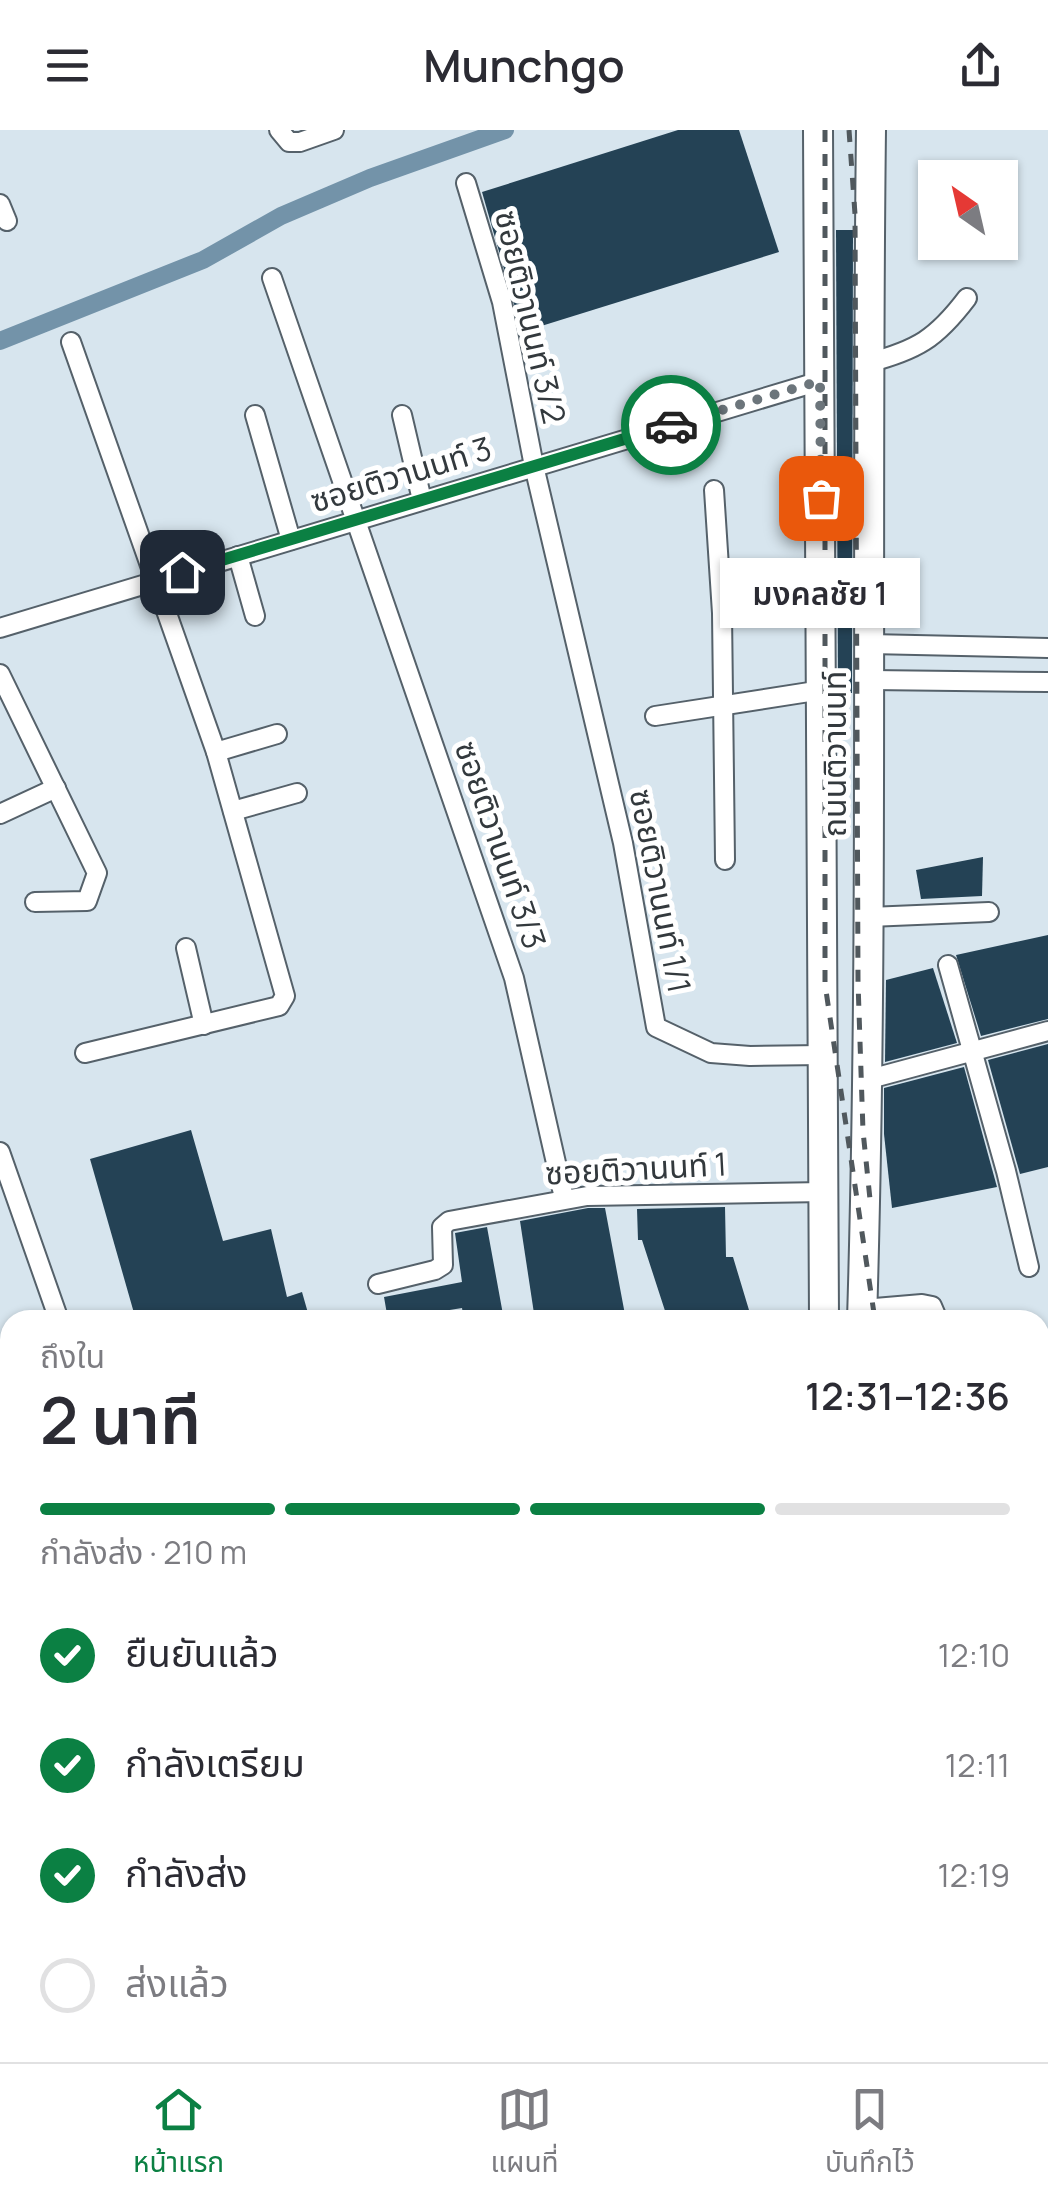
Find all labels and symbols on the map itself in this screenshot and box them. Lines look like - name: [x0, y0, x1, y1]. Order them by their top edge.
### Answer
- north arrow: [918, 160, 1018, 260]
- street label: ซอยติวานนท์ 3/2: [485, 206, 577, 428]
- courier: [621, 375, 721, 475]
- street label: ซอยติวานนท์ 3: [305, 426, 497, 522]
- pin: [779, 456, 864, 541]
- pin: [140, 530, 225, 615]
- callout: มงคลชัย 1: [721, 558, 921, 628]
- street label: ถนนติวานนท์: [812, 671, 856, 837]
- street label: ซอยติวานนท์ 3/3: [445, 735, 557, 955]
- street label: ซอยติวานนท์ 1/1: [620, 785, 702, 996]
- street label: ซอยติวานนท์ 1: [544, 1141, 728, 1195]

